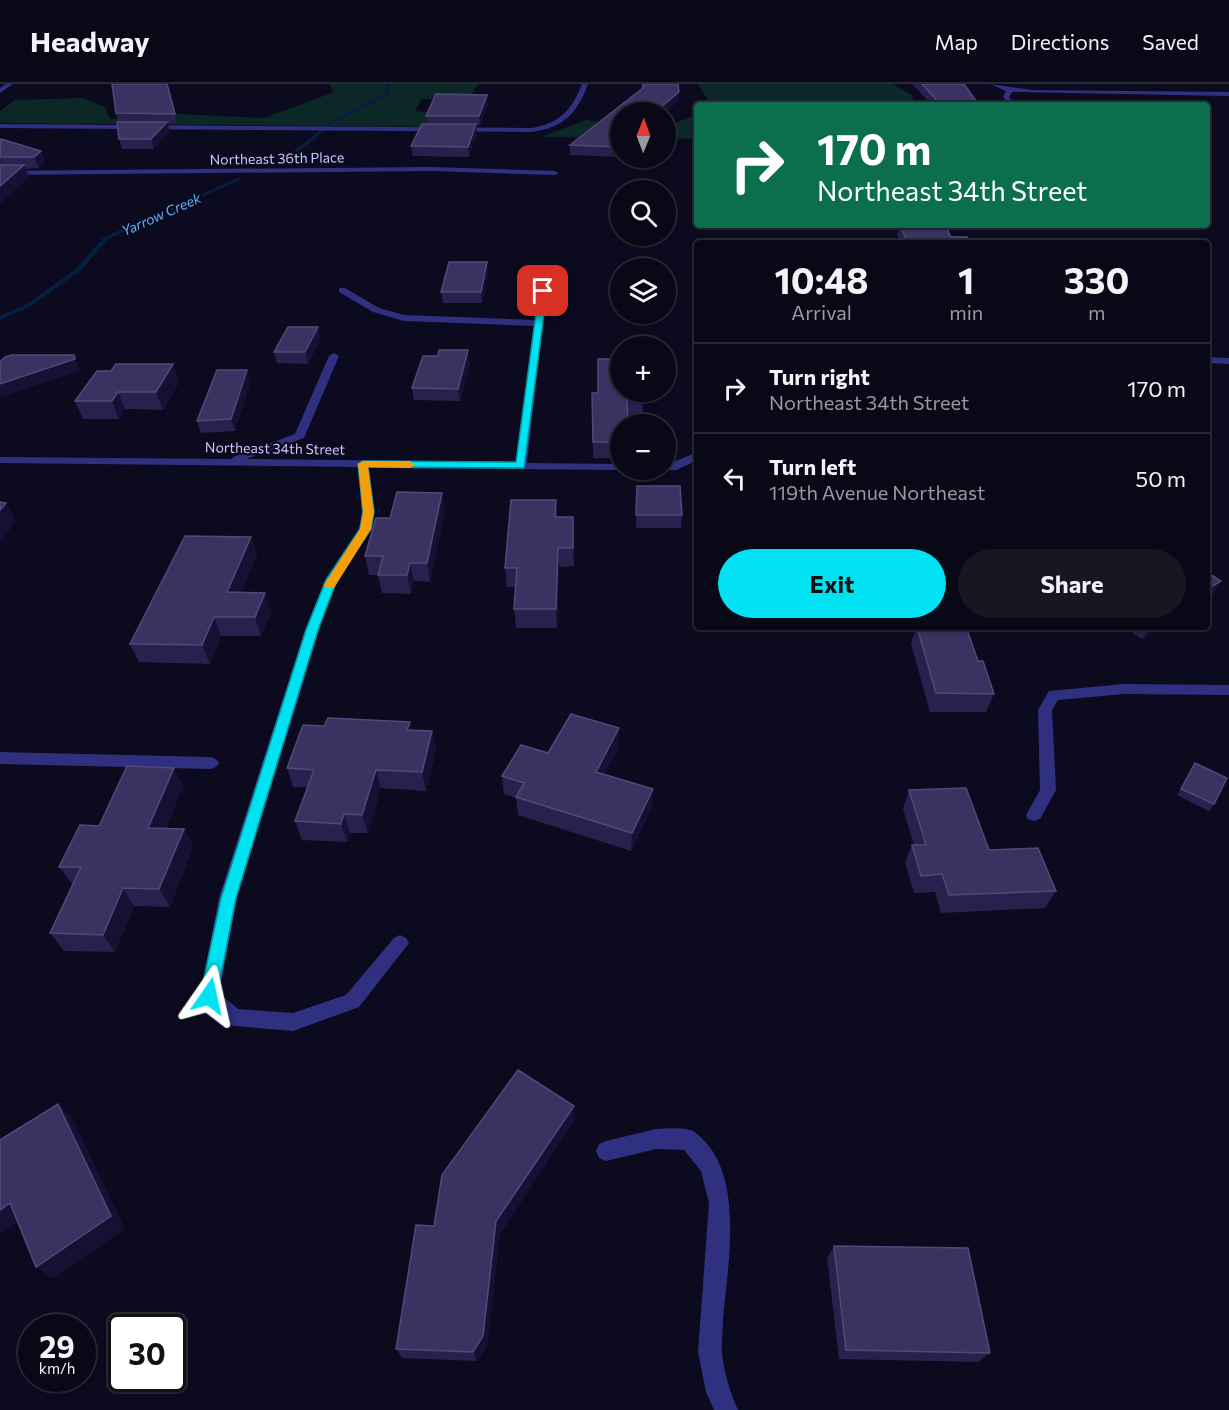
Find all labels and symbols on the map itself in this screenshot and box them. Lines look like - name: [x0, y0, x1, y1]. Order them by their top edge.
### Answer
- north arrow: [610, 102, 676, 168]
- street label: Northeast 36th Place: [210, 148, 344, 168]
- water label: Yarrow Creek: [119, 189, 204, 239]
- pin: [517, 265, 568, 316]
- street label: Northeast 34th Street: [205, 438, 345, 458]
- position arrow: [177, 964, 241, 1028]
- speed limit sign: 30: [108, 1314, 186, 1392]

